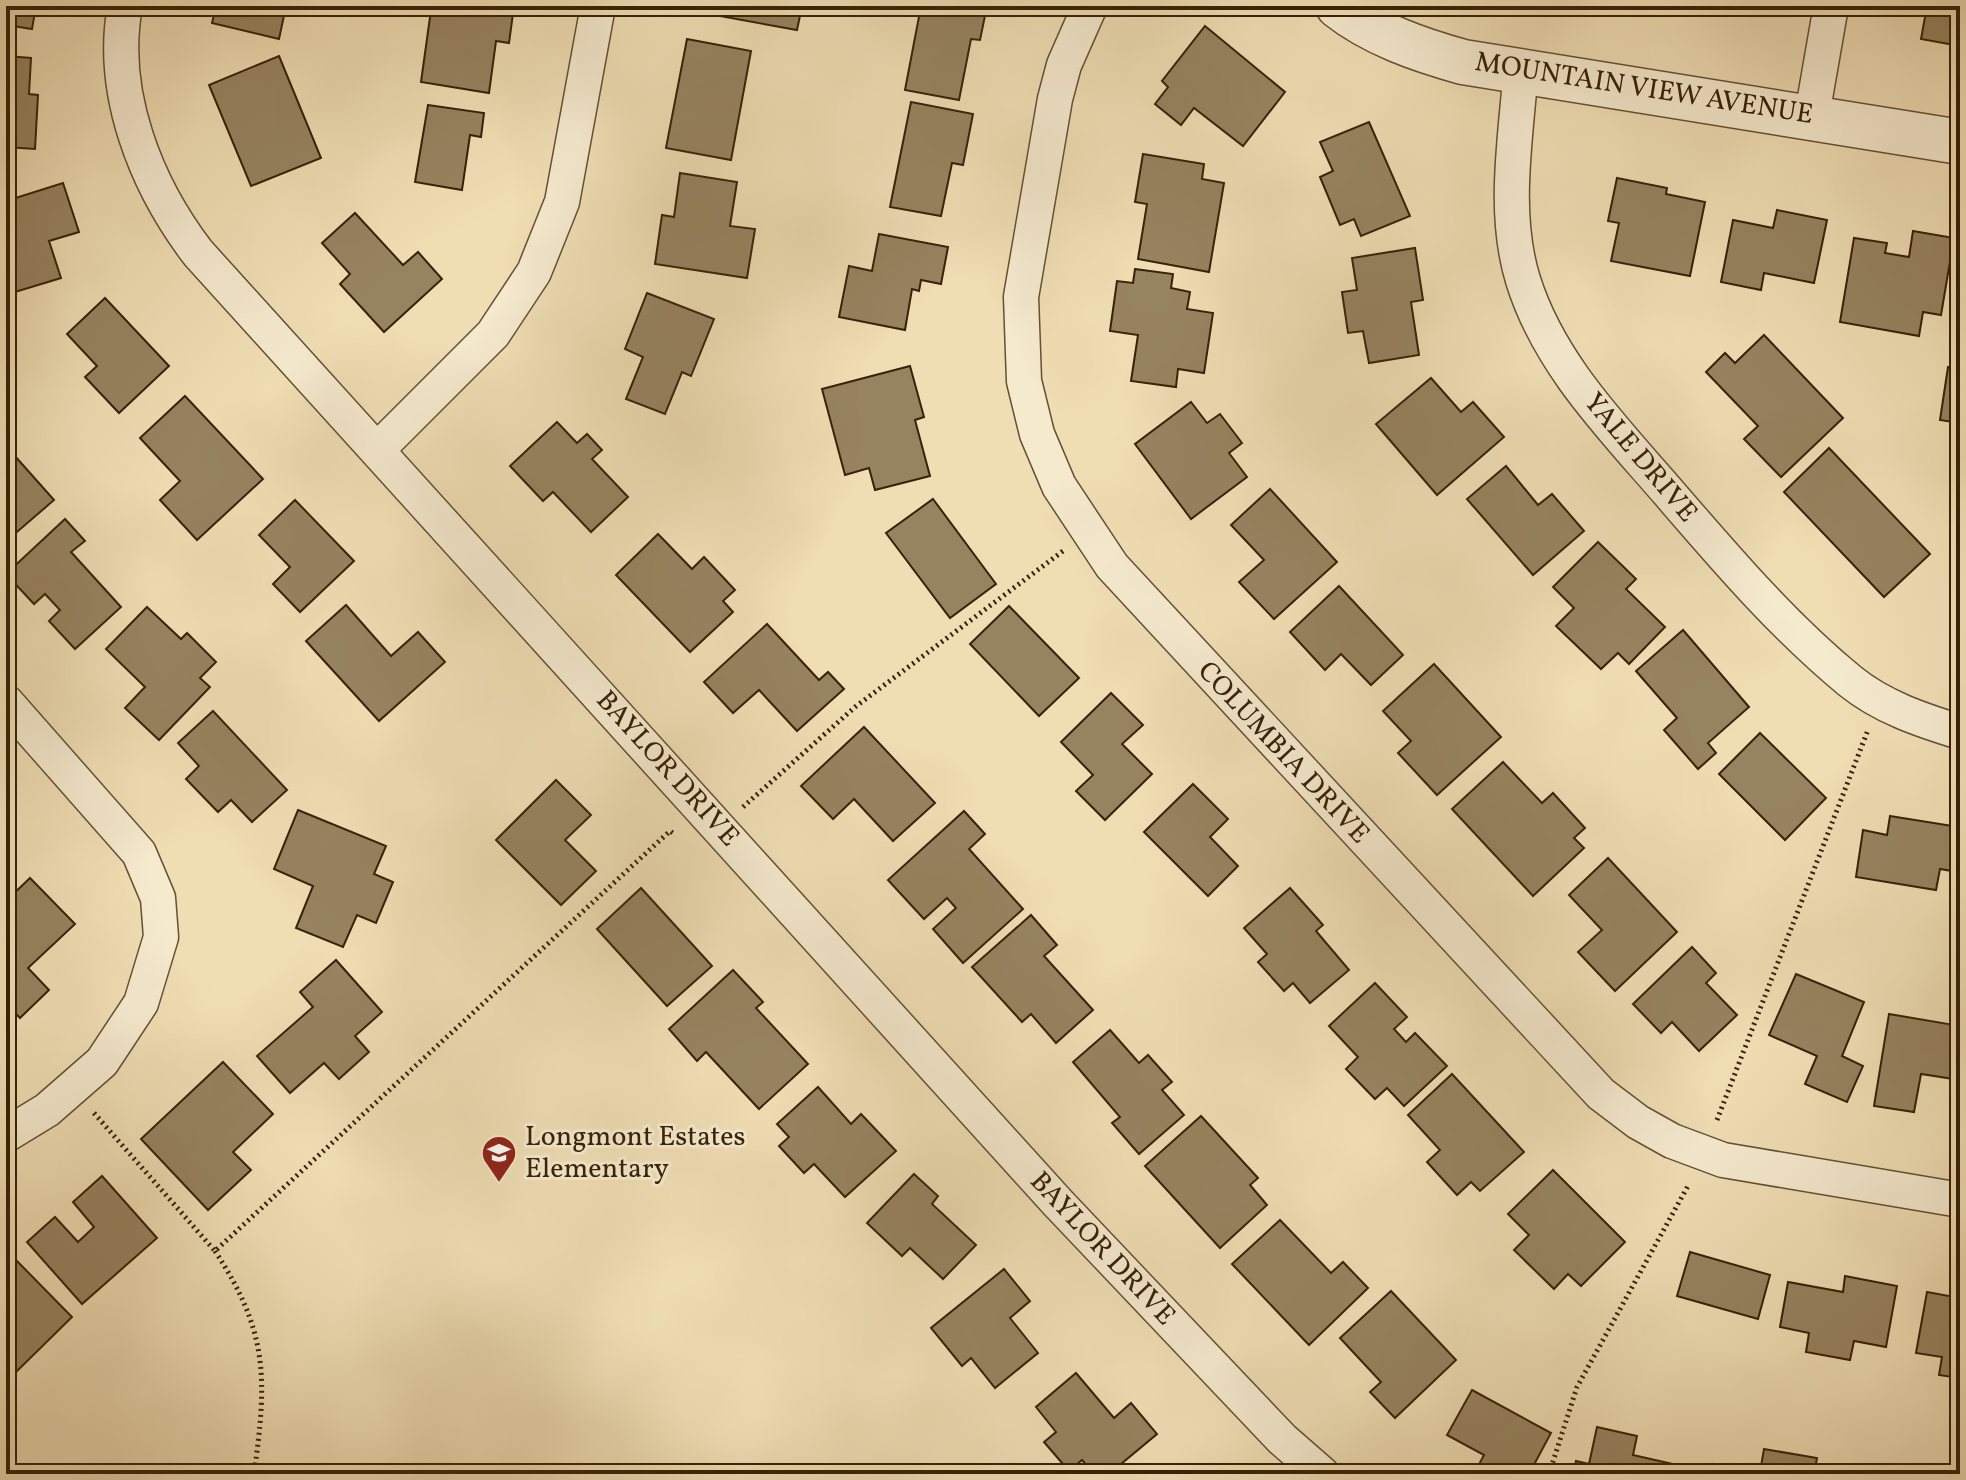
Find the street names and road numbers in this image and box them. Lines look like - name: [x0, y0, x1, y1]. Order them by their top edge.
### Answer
- street label: MOUNTAIN VIEW AVENUE: [1472, 43, 1816, 135]
- street label: YALE DRIVE: [1574, 385, 1706, 531]
- street label: COLUMBIA DRIVE: [1188, 653, 1378, 853]
- street label: BAYLOR DRIVE: [586, 682, 748, 856]
- street label: BAYLOR DRIVE: [1020, 1163, 1184, 1335]

